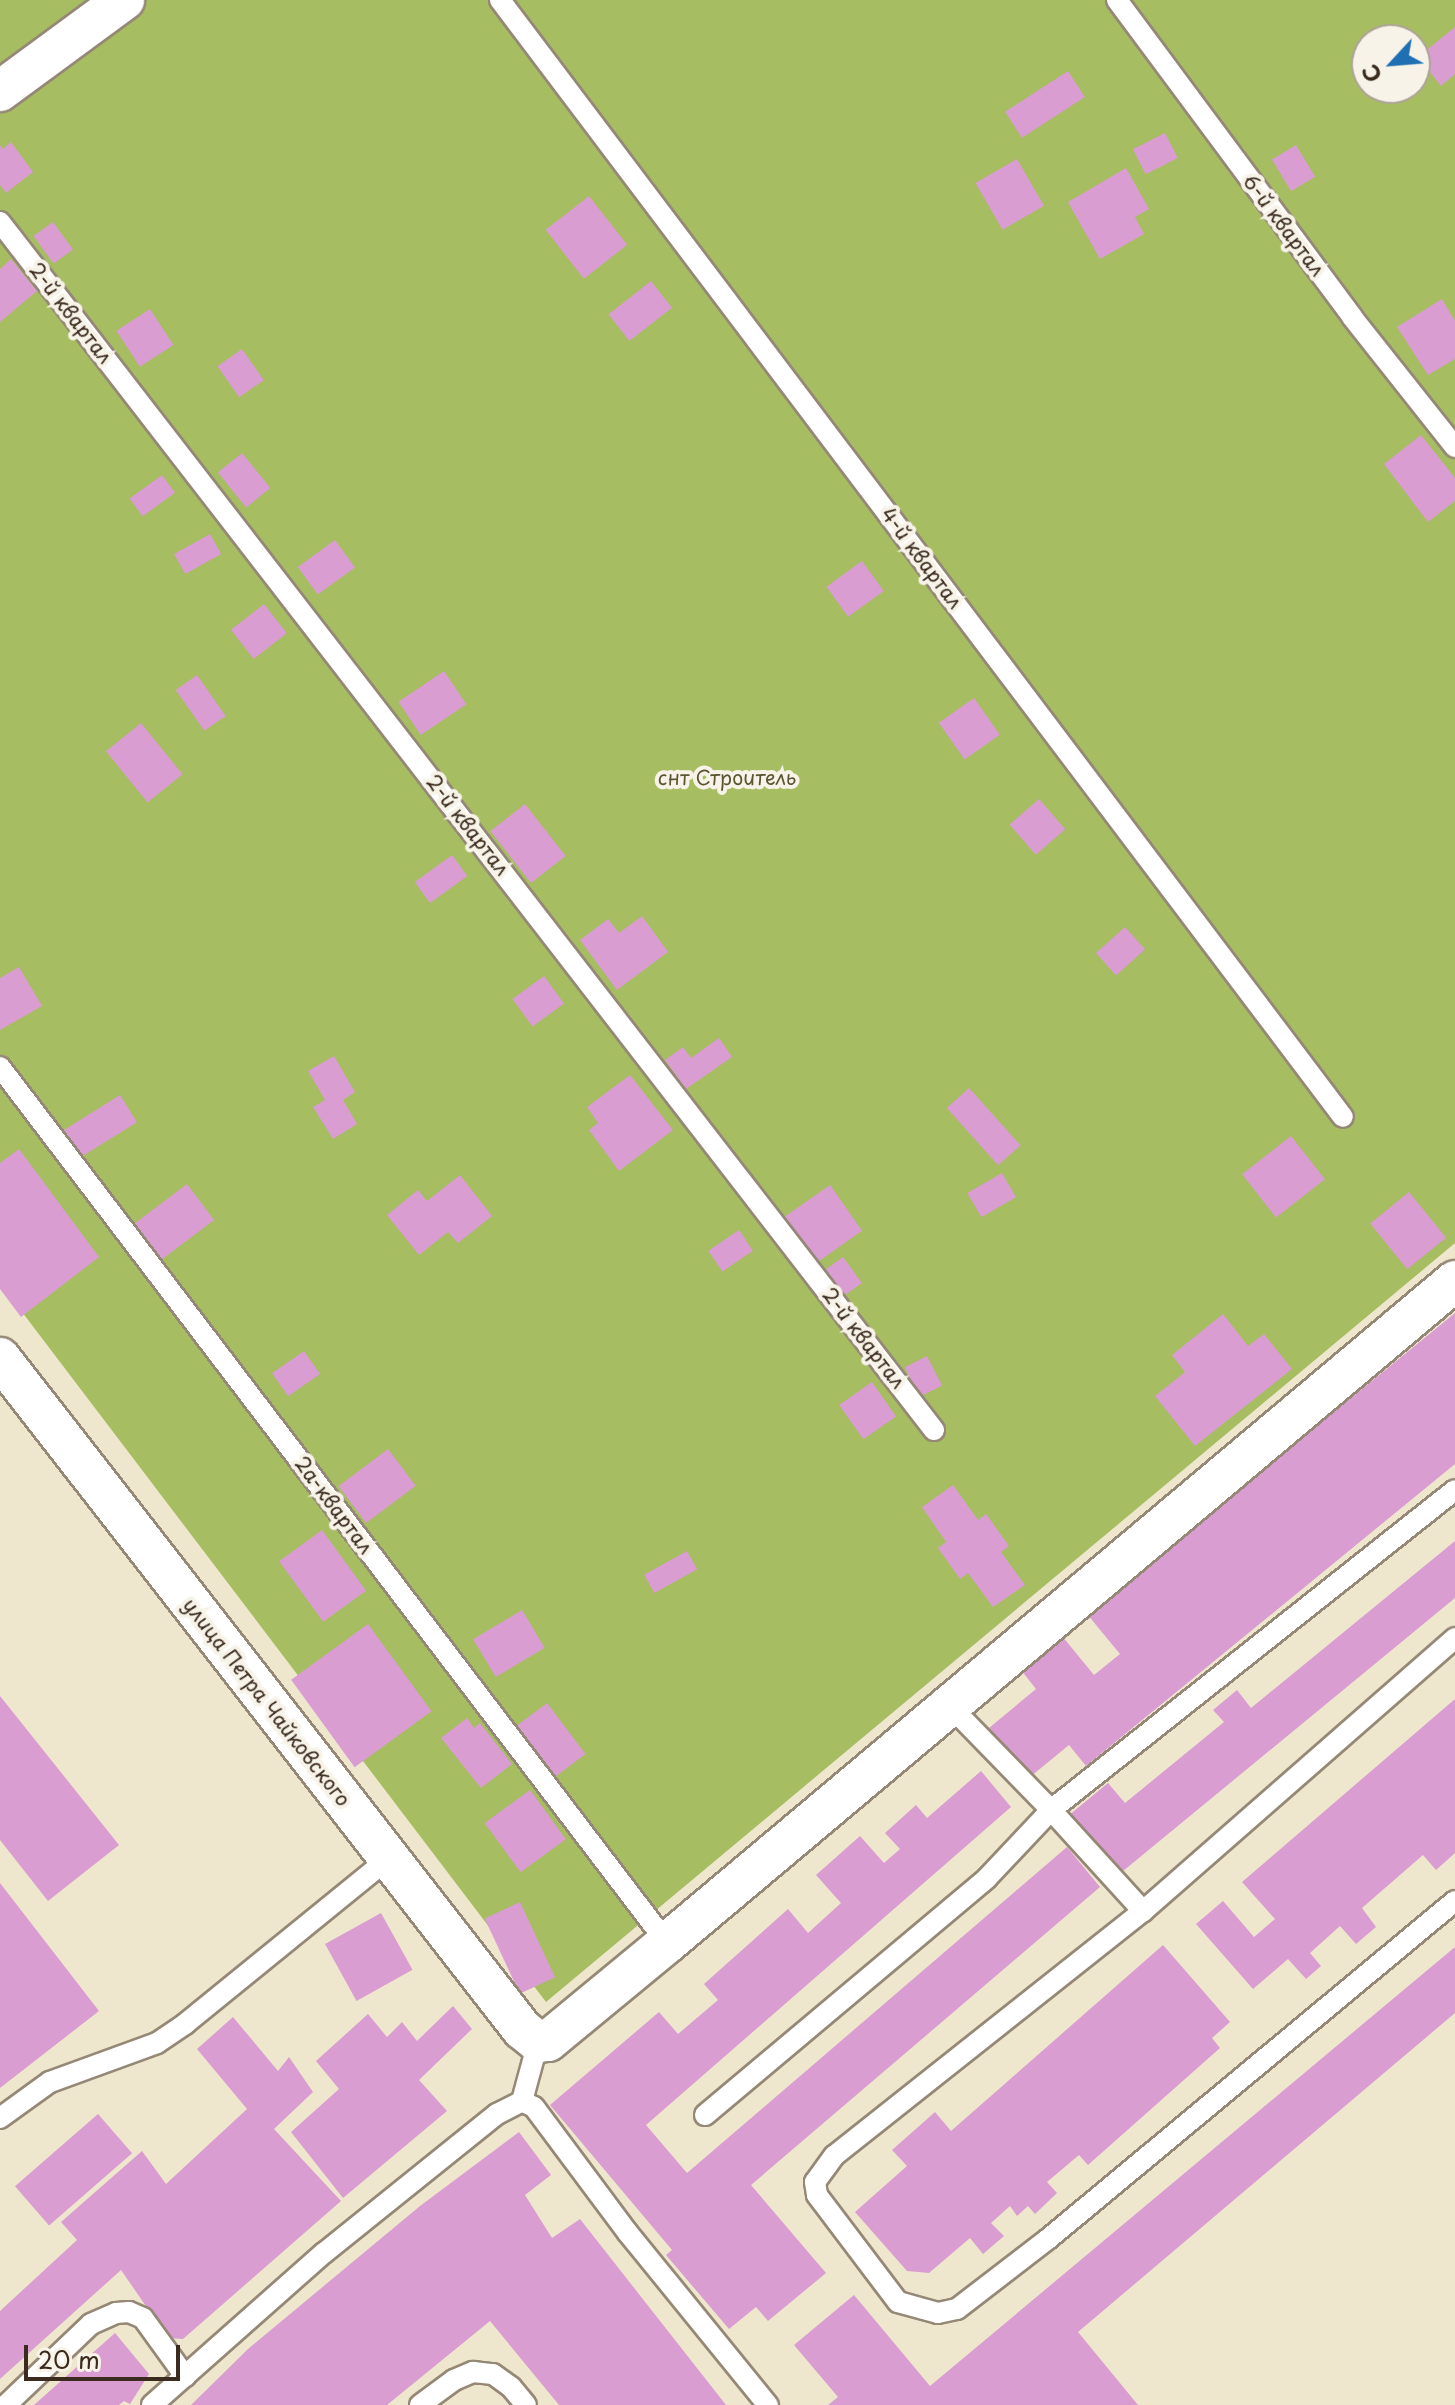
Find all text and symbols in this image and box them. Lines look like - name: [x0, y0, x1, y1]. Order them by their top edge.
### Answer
- north arrow: [1351, 24, 1431, 104]
- text: С: [1352, 59, 1389, 89]
- street label: 6-й квартал: [1238, 169, 1330, 281]
- street label: 2-й квартал: [24, 258, 118, 368]
- street label: 4-й квартал: [876, 502, 968, 614]
- park label: снт Строитель: [657, 765, 797, 789]
- street label: 2-й квартал: [421, 770, 515, 880]
- street label: 2-й квартал: [817, 1283, 911, 1393]
- street label: 2а-квартал: [290, 1452, 378, 1558]
- street label: улица Петра Чайковского: [178, 1593, 356, 1811]
- scale bar: [28, 2329, 184, 2379]
- text: 20 m: [38, 2341, 100, 2377]

